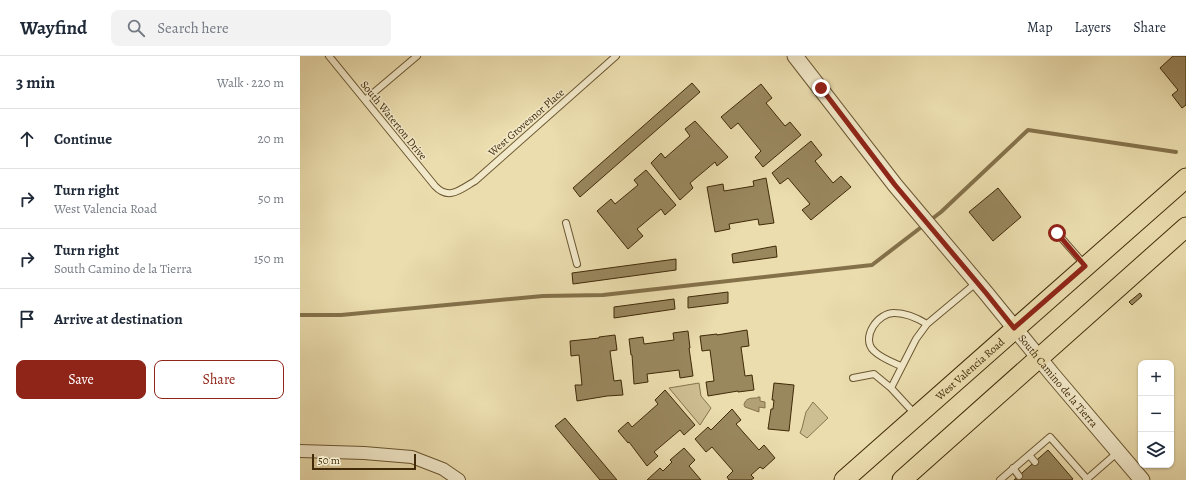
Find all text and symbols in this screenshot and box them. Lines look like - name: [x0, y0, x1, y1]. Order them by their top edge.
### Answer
- search box: [111, 10, 391, 46]
- text: Wayfind: [20, 15, 87, 41]
- icon: search: [125, 17, 147, 39]
- text: Search here: [157, 18, 229, 38]
- text: Map: [1027, 18, 1053, 37]
- text: Layers: [1075, 18, 1111, 37]
- text: Share: [1133, 18, 1166, 37]
- text: 3 min: [16, 71, 55, 94]
- text: Walk · 220 m: [217, 74, 284, 91]
- street label: South Waterton Drive: [357, 78, 430, 163]
- route end: [812, 79, 830, 97]
- street label: West Grovesnor Place: [484, 85, 568, 160]
- icon: ahead: [16, 128, 38, 150]
- text: Continue: [54, 129, 112, 149]
- text: 20 m: [258, 130, 284, 147]
- text: Turn right: [54, 180, 119, 200]
- icon: right: [16, 188, 38, 210]
- text: 50 m: [258, 190, 284, 207]
- text: West Valencia Road: [54, 200, 157, 217]
- route start: [1048, 224, 1066, 242]
- text: Turn right: [54, 240, 119, 260]
- icon: right: [16, 248, 38, 270]
- text: 150 m: [254, 250, 284, 267]
- text: South Camino de la Tierra: [54, 260, 192, 277]
- icon: arrive: [16, 308, 38, 330]
- text: Arrive at destination: [54, 309, 183, 329]
- street label: South Camino de la Tierra: [1015, 331, 1102, 431]
- street label: West Valencia Road: [932, 335, 1008, 404]
- button: Save: [16, 360, 146, 399]
- button: Share: [154, 360, 284, 399]
- map controls: [1138, 360, 1174, 468]
- button: +: [1138, 360, 1174, 396]
- button: −: [1138, 396, 1174, 432]
- button: layers: [1138, 432, 1174, 468]
- scale bar: [312, 452, 416, 471]
- text: 50 m: [318, 453, 340, 468]

